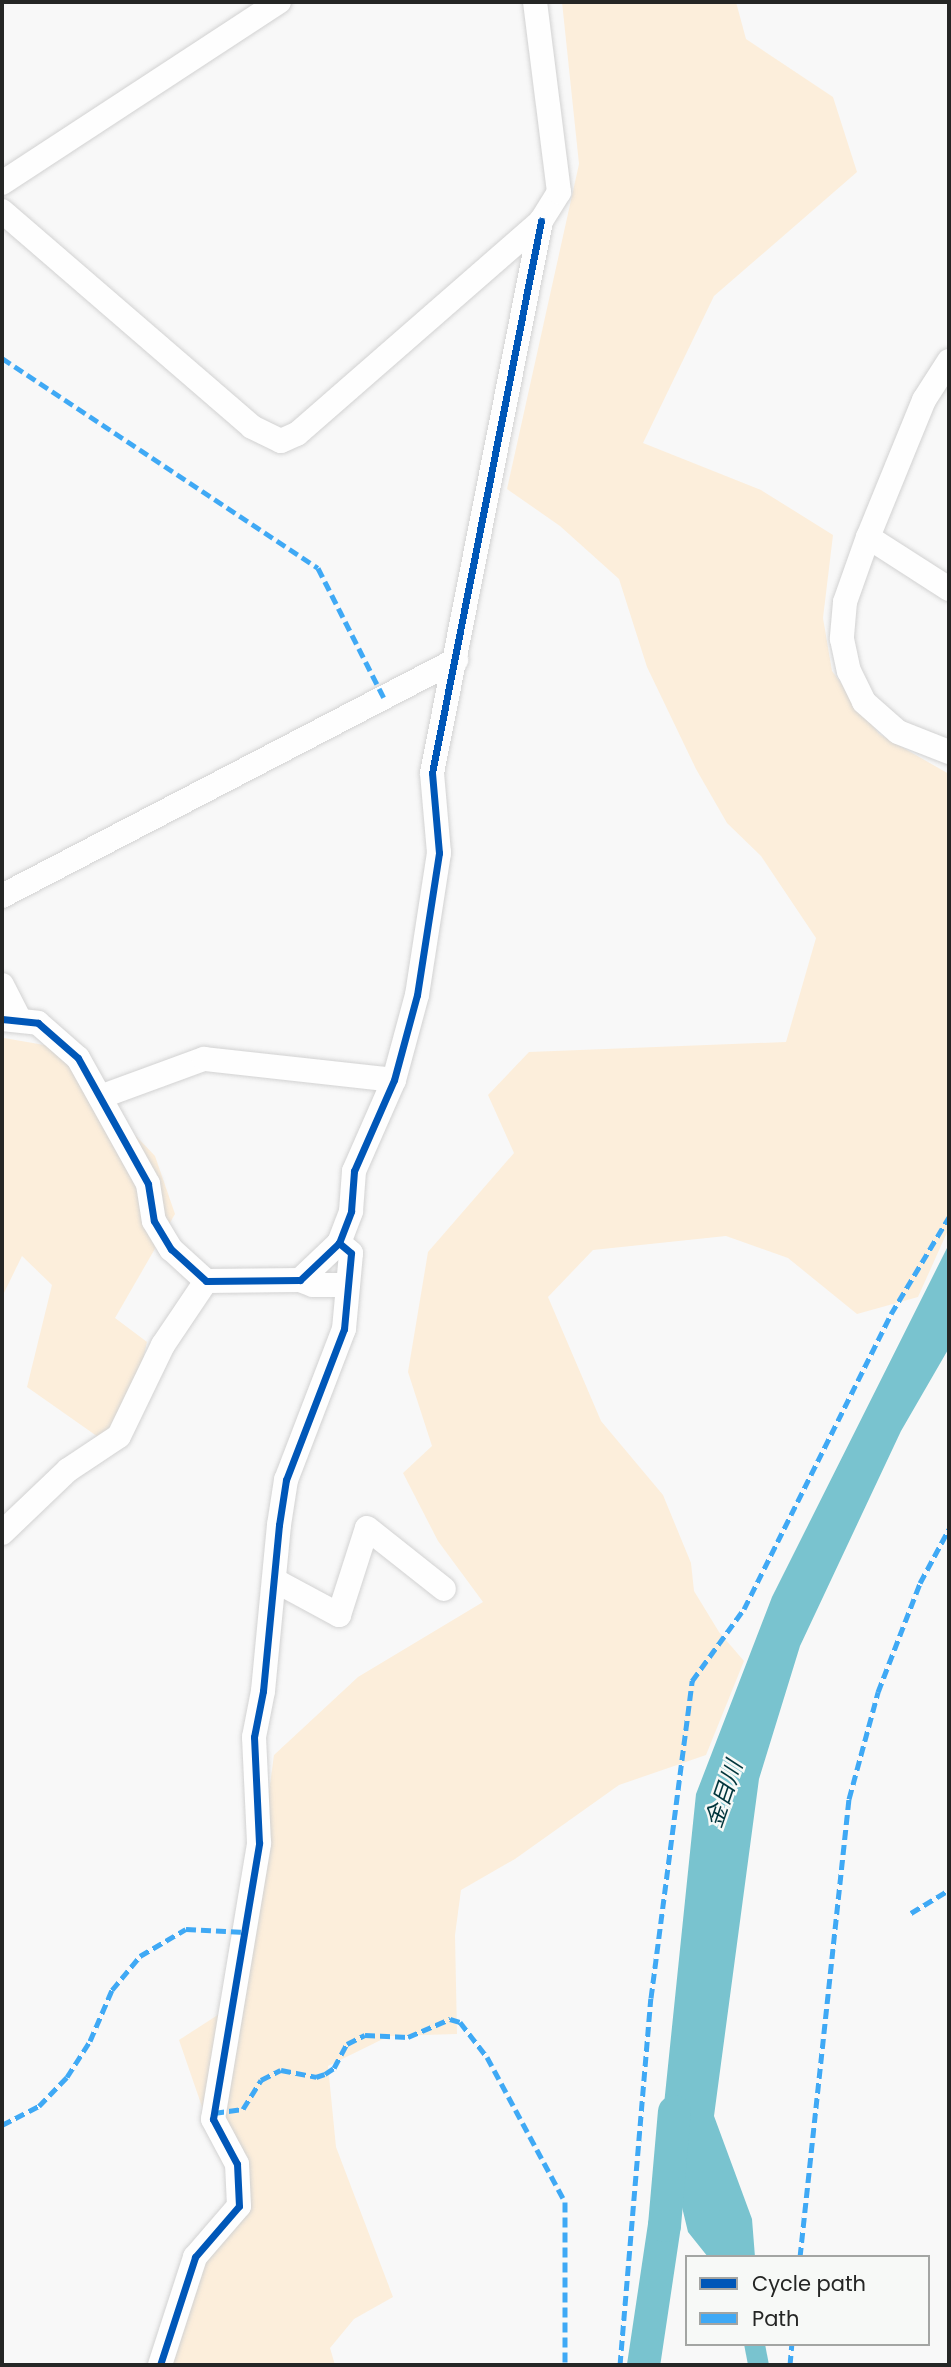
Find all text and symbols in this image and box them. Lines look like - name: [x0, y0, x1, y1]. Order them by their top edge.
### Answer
- water label: 金目川: [700, 1757, 748, 1831]
- legend: [685, 2255, 930, 2346]
- text: Cycle path: [752, 2269, 866, 2298]
- text: Path: [752, 2304, 799, 2333]

